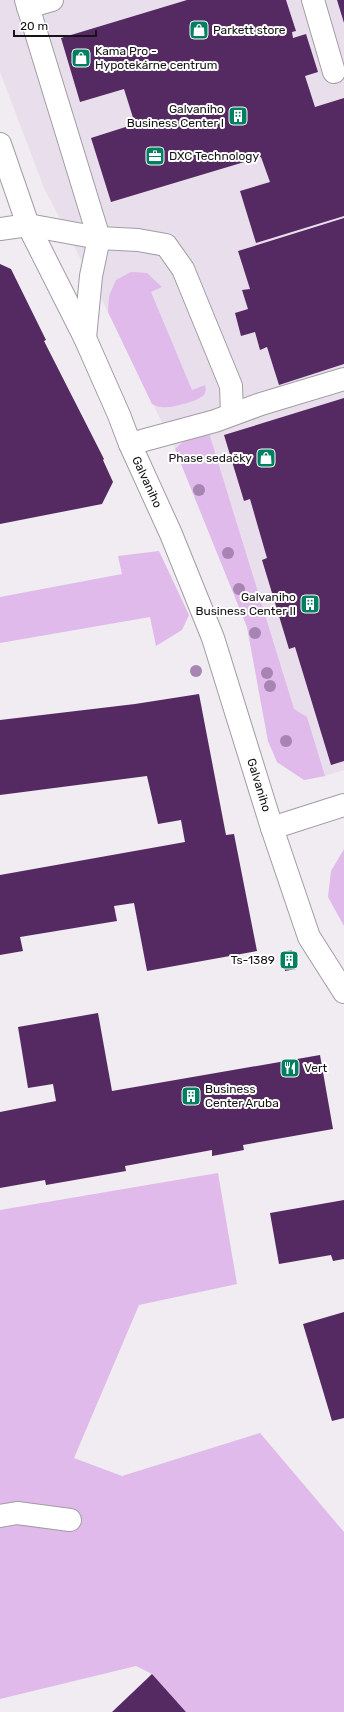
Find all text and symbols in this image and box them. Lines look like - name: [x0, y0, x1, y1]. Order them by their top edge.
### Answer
- scale bar: [14, 12, 96, 38]
- text: 20 m: [20, 19, 48, 33]
- shop icon: Parkett store: [188, 19, 210, 41]
- place label: Parkett store: [213, 23, 286, 37]
- place label: Kama Pro - Hypotekárne centrum: [95, 44, 217, 72]
- shop icon: Kama Pro - Hypotekárne centrum: [70, 47, 92, 69]
- place label: Galvaniho Business Center I: [127, 102, 224, 130]
- building icon: Galvaniho Business Center I: [227, 105, 249, 127]
- office icon: DXC Technology: [144, 145, 166, 167]
- place label: DXC Technology: [169, 149, 260, 163]
- shop icon: Phase sedačky: [255, 447, 277, 469]
- place label: Phase sedačky: [169, 451, 252, 465]
- street label: Galvaniho: [129, 454, 165, 510]
- place label: Galvaniho Business Center II: [195, 590, 296, 618]
- building icon: Galvaniho Business Center II: [299, 593, 321, 615]
- street label: Galvaniho: [244, 757, 274, 814]
- building icon: Ts-1389: [278, 949, 300, 971]
- place label: Ts-1389: [231, 953, 275, 967]
- restaurant icon: Vert: [279, 1057, 301, 1079]
- place label: Vert: [304, 1061, 328, 1075]
- place label: Business Center Aruba: [205, 1082, 279, 1110]
- building icon: Business Center Aruba: [180, 1085, 202, 1107]

